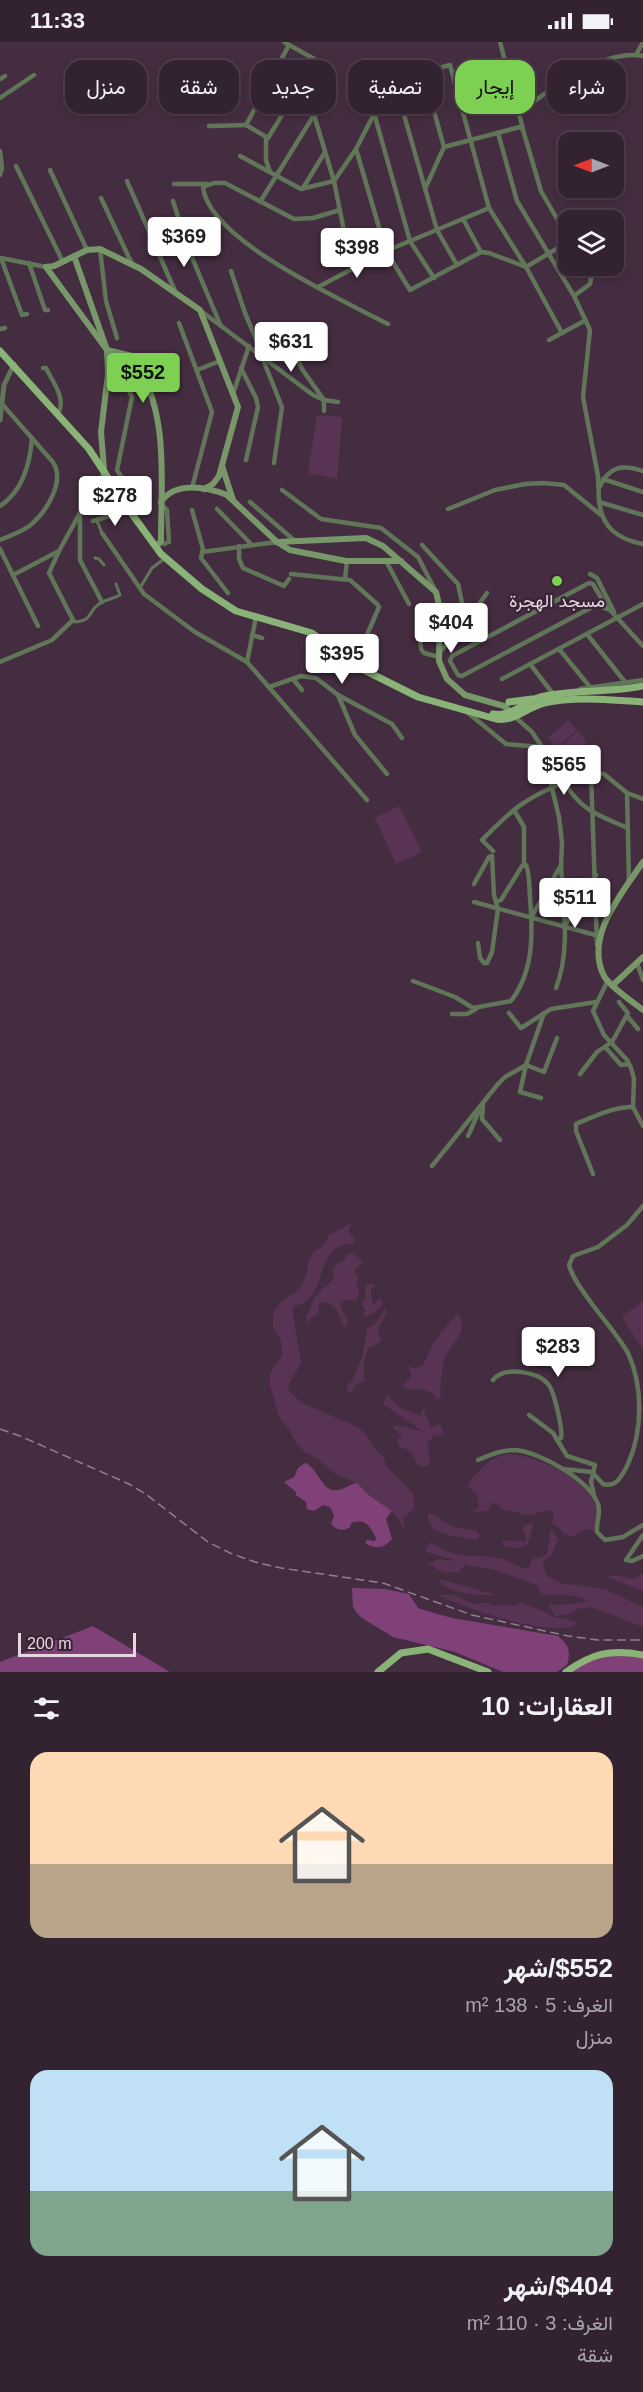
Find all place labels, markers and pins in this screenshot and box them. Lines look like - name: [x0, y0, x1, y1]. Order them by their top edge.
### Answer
- pin: $369: [148, 217, 220, 268]
- pin: $398: [321, 228, 393, 279]
- pin: $631: [255, 322, 327, 373]
- pin: $552: [107, 353, 179, 404]
- pin: $278: [79, 476, 151, 527]
- marker: مسجد الهجرة: [550, 574, 564, 588]
- place label: مسجد الهجرة: [509, 591, 605, 612]
- pin: $404: [415, 603, 487, 654]
- pin: $395: [306, 634, 378, 685]
- pin: $565: [528, 745, 600, 796]
- pin: $511: [539, 878, 611, 929]
- pin: $283: [522, 1327, 594, 1378]

